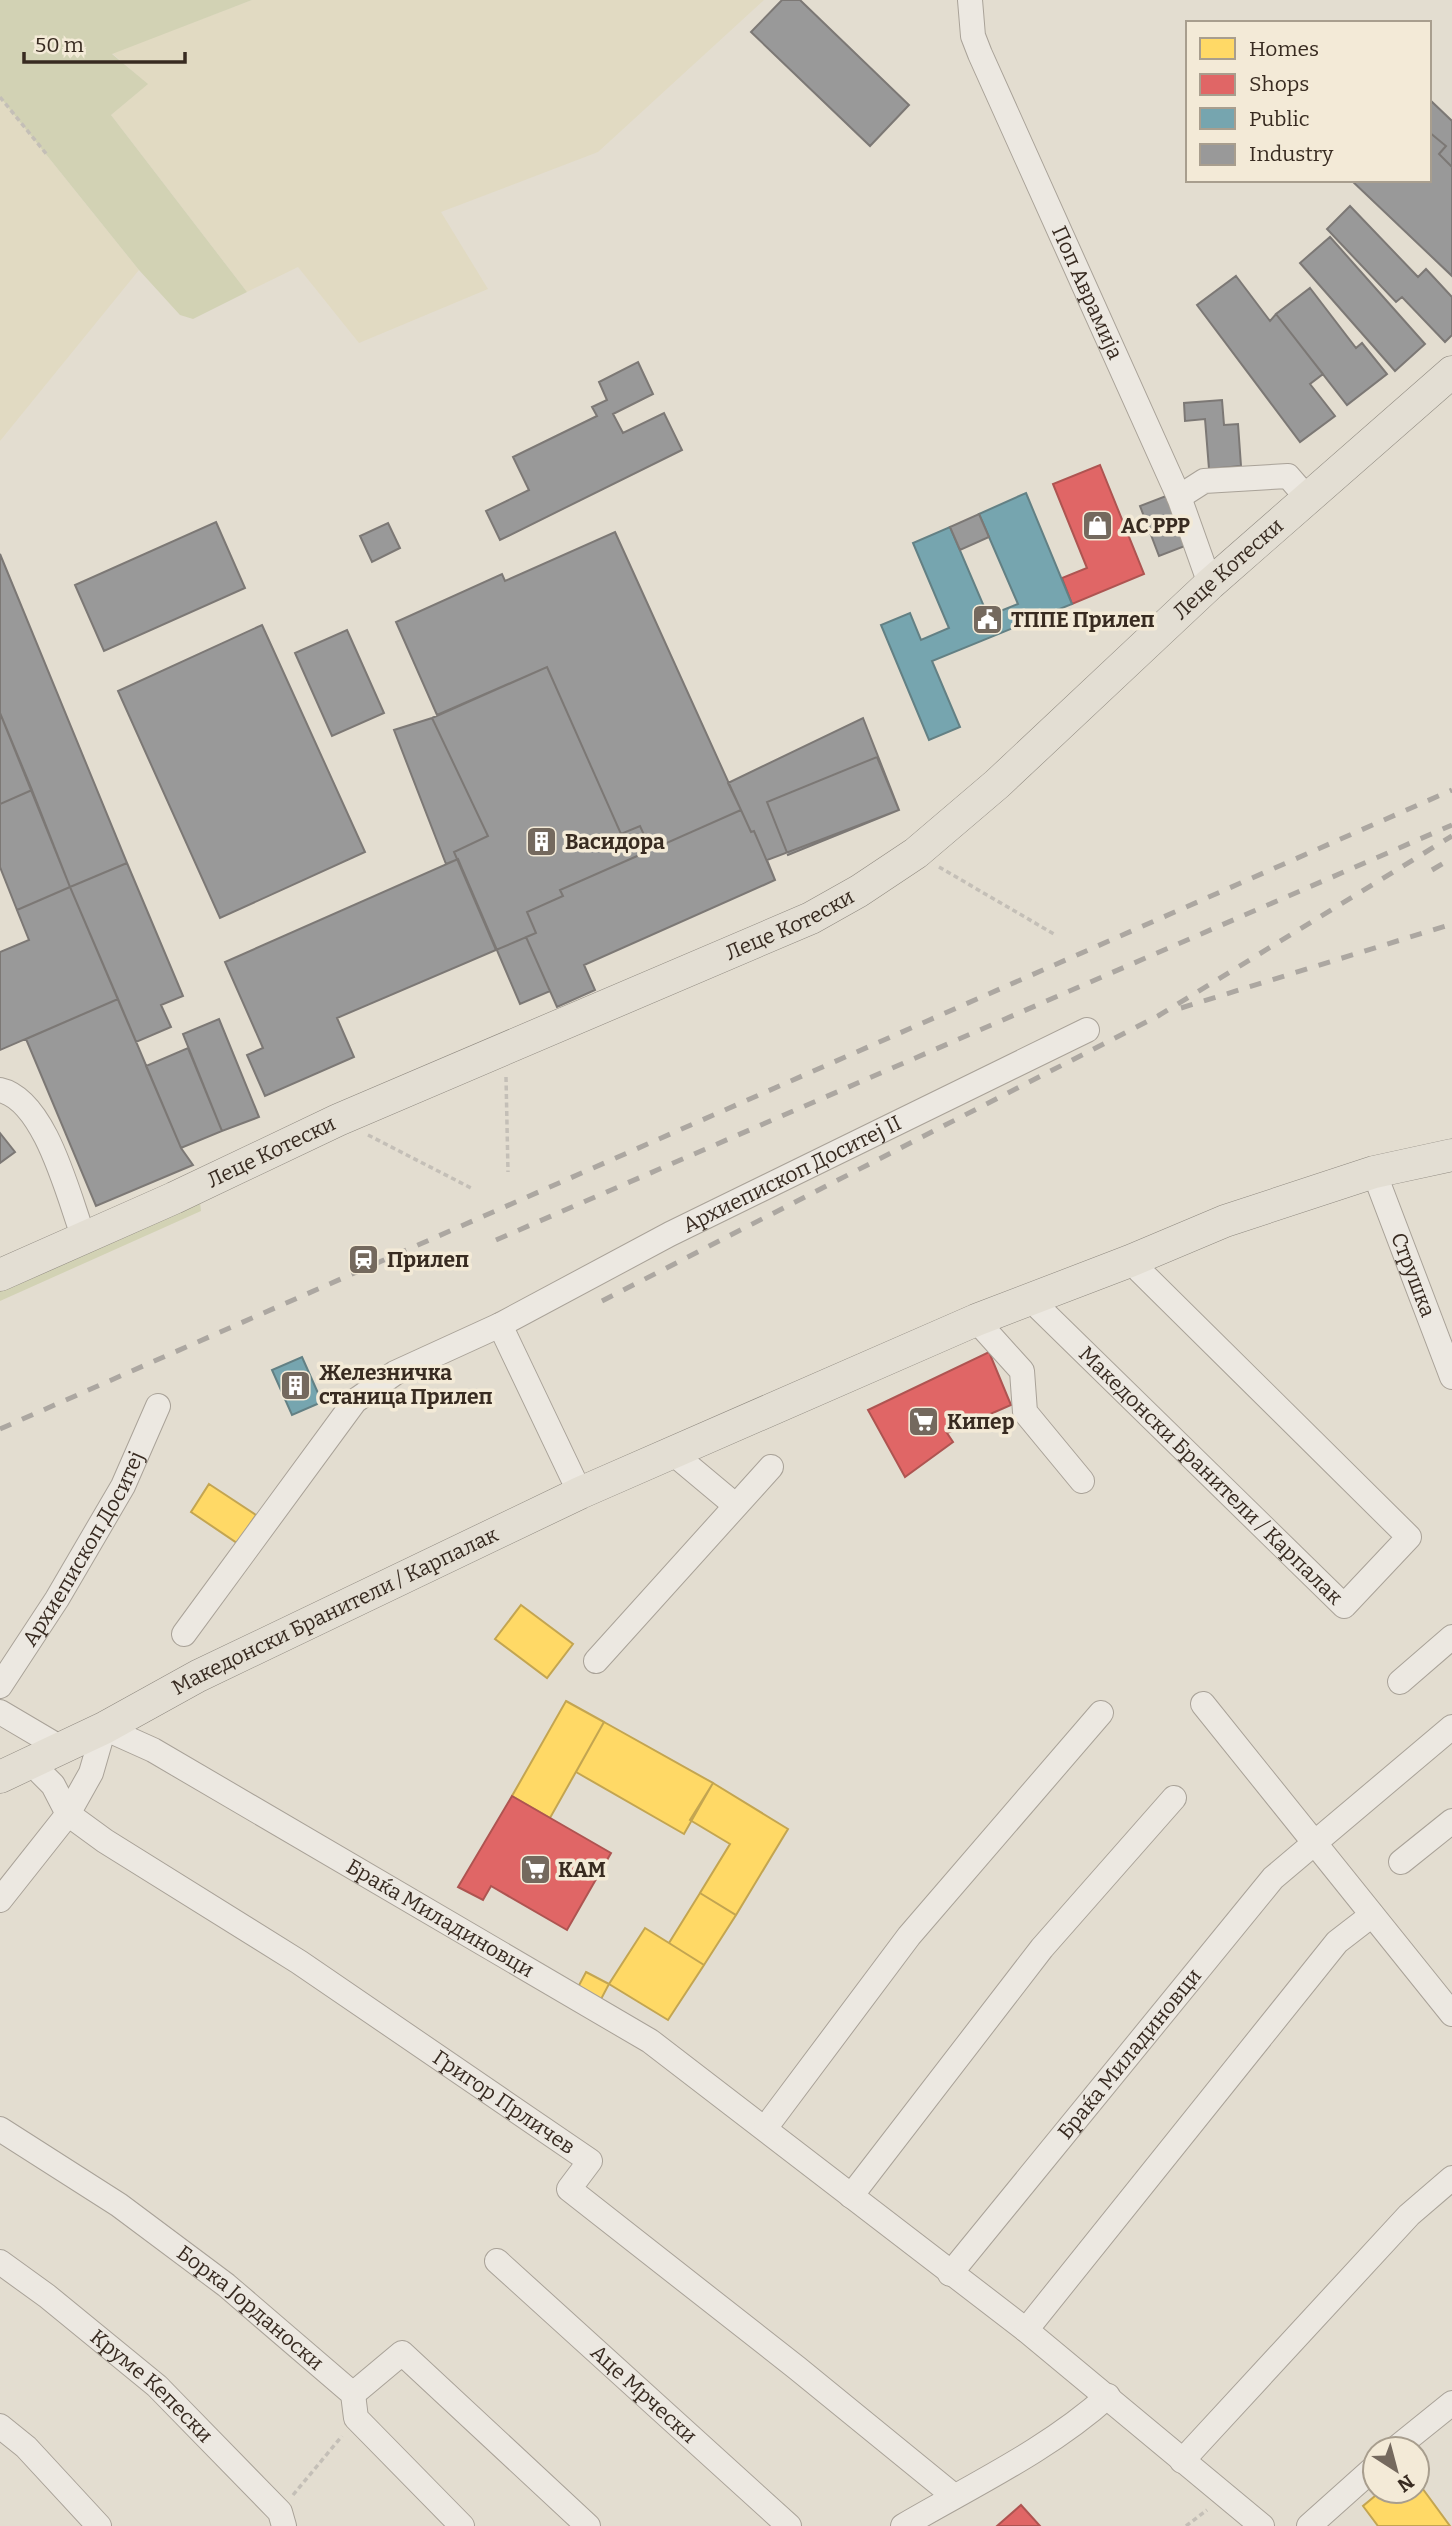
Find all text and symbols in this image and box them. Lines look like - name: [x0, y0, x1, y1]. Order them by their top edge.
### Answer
- scale bar: [24, 21, 186, 65]
- legend: [1186, 21, 1431, 182]
- text: 50 m: [35, 32, 84, 58]
- text: Homes: [1249, 36, 1319, 62]
- text: Shops: [1249, 71, 1309, 97]
- text: Public: [1249, 106, 1310, 132]
- text: Industry: [1249, 141, 1334, 167]
- street label: Поп Аврамија: [1046, 222, 1129, 364]
- shop icon: АС РРР: [1081, 509, 1115, 543]
- place label: АС РРР: [1121, 513, 1190, 539]
- street label: Леце Котески: [1168, 513, 1289, 625]
- public building icon: ТППЕ Прилеп: [971, 603, 1005, 637]
- place label: ТППЕ Прилеп: [1011, 607, 1155, 633]
- building icon: Васидора: [525, 825, 559, 859]
- place label: Васидора: [565, 829, 665, 855]
- street label: Леце Котески: [722, 883, 859, 966]
- street label: Леце Котески: [203, 1110, 340, 1193]
- street label: Архиепископ Доситеј II: [678, 1110, 906, 1239]
- street label: Струшка: [1385, 1229, 1441, 1321]
- station icon: Прилеп: [347, 1243, 381, 1277]
- place label: Прилеп: [387, 1247, 469, 1273]
- street label: Македонски Бранители / Карпалак: [1073, 1341, 1348, 1611]
- place label: Железничка станица Прилеп: [319, 1360, 493, 1410]
- building icon: Железничка станица Прилеп: [279, 1368, 313, 1402]
- supermarket icon: Кипер: [907, 1405, 941, 1439]
- place label: Кипер: [947, 1409, 1015, 1435]
- street label: Архиепископ Доситеј: [17, 1447, 150, 1651]
- street label: Македонски Бранители / Карпалак: [167, 1521, 503, 1701]
- street label: Браќа Миладиновци: [342, 1853, 539, 1983]
- supermarket icon: КАМ: [518, 1853, 552, 1887]
- place label: КАМ: [558, 1857, 606, 1883]
- street label: Браќа Миладиновци: [1052, 1963, 1207, 2145]
- street label: Григор Прличев: [428, 2044, 580, 2160]
- street label: Борка Јорданоски: [172, 2240, 329, 2376]
- street label: Круме Кепески: [85, 2324, 218, 2448]
- street label: Аце Мрчески: [585, 2339, 702, 2449]
- north arrow: [1361, 2435, 1431, 2505]
- text: N: [1393, 2470, 1418, 2497]

